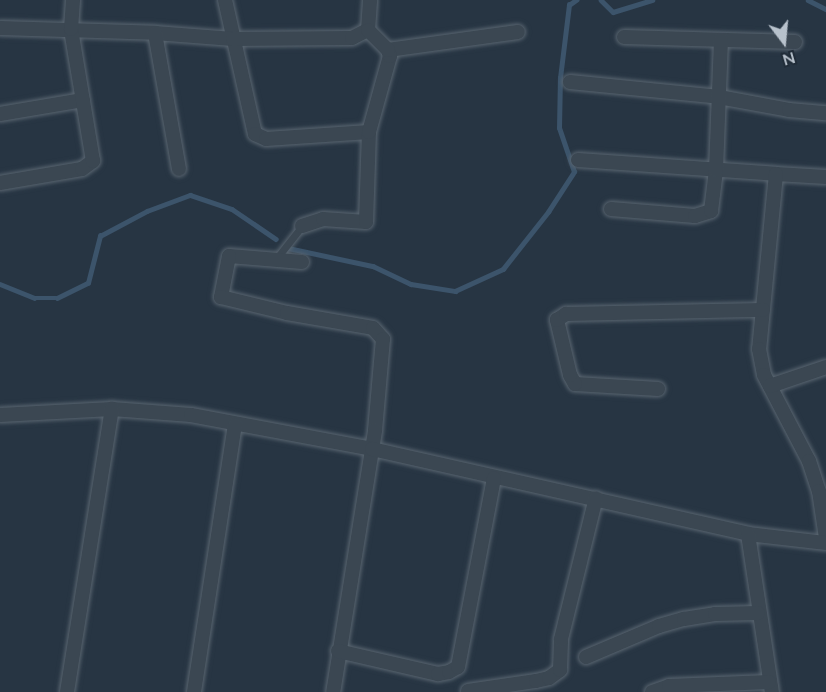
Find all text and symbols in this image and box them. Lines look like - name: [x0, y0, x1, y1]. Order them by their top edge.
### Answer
- north arrow: [754, 12, 814, 72]
- text: N: [781, 49, 798, 71]

